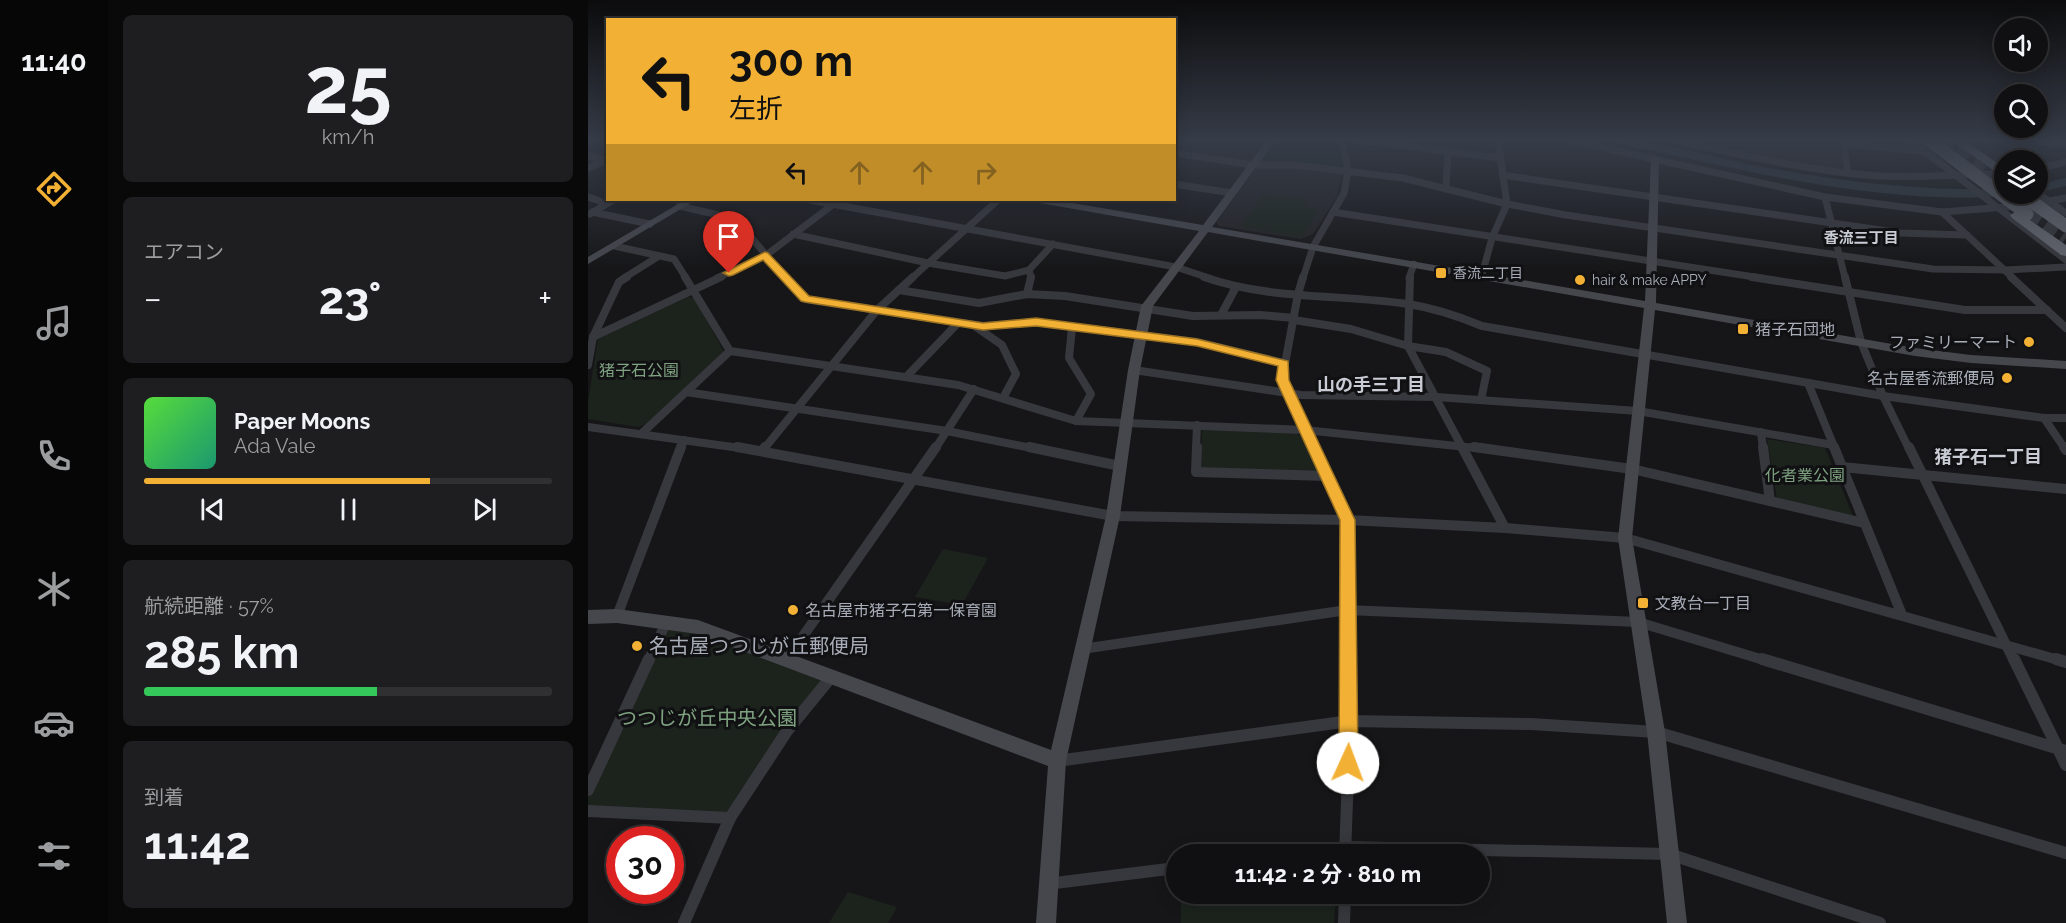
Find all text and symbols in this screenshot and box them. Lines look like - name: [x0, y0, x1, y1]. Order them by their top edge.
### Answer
- map controls: [1994, 18, 2048, 204]
- button: sound: [1994, 18, 2048, 72]
- text: 300 m: [729, 37, 853, 86]
- text: 25: [304, 40, 392, 131]
- icon: left: [630, 42, 708, 120]
- text: 11:40: [21, 46, 87, 77]
- button: search: [1994, 84, 2048, 138]
- text: 左折: [729, 93, 783, 124]
- text: km/h: [322, 125, 374, 149]
- button: layers: [1994, 150, 2048, 204]
- icon: left: [780, 156, 813, 189]
- icon: ahead: [843, 156, 876, 189]
- icon: ahead: [906, 156, 939, 189]
- icon: right: [969, 156, 1002, 189]
- icon: directions: [33, 168, 75, 210]
- pin: [703, 211, 754, 273]
- icon: arrive: [712, 220, 745, 253]
- district label: 香流三丁目: [1823, 229, 1899, 247]
- text: エアコン: [144, 240, 224, 264]
- place label: 香流二丁目: [1453, 265, 1523, 281]
- marker: 香流二丁目: [1434, 266, 1448, 280]
- text: 23°: [319, 272, 381, 325]
- place label: hair & make APPY: [1592, 272, 1707, 288]
- marker: hair & make APPY: [1573, 273, 1587, 287]
- text: −: [144, 279, 162, 318]
- text: +: [538, 279, 552, 318]
- icon: music: [33, 302, 75, 344]
- place label: 猪子石団地: [1755, 320, 1835, 339]
- marker: 猪子石団地: [1736, 322, 1750, 336]
- place label: ファミリーマート: [1889, 333, 2017, 352]
- marker: ファミリーマート: [2022, 335, 2036, 349]
- park label: 猪子石公園: [599, 361, 679, 380]
- place label: 名古屋香流郵便局: [1867, 369, 1995, 388]
- marker: 名古屋香流郵便局: [2000, 371, 2014, 385]
- district label: 山の手三丁目: [1317, 374, 1425, 395]
- text: Paper Moons: [234, 408, 370, 434]
- text: Ada Vale: [234, 434, 316, 458]
- icon: phone: [33, 435, 75, 477]
- district label: 猪子石一丁目: [1934, 446, 2042, 467]
- park label: 化者業公園: [1765, 466, 1845, 485]
- icon: previous: [196, 493, 229, 526]
- icon: pause: [332, 493, 365, 526]
- icon: next: [468, 493, 501, 526]
- icon: climate: [33, 568, 75, 610]
- text: 航続距離 · 57%: [144, 594, 274, 618]
- place label: 文教台一丁目: [1655, 594, 1751, 613]
- marker: 文教台一丁目: [1636, 596, 1650, 610]
- place label: 名古屋市猪子石第一保育園: [805, 601, 997, 620]
- marker: 名古屋市猪子石第一保育園: [786, 603, 800, 617]
- text: 285 km: [144, 626, 299, 679]
- place label: 名古屋つつじが丘郵便局: [649, 634, 869, 658]
- marker: 名古屋つつじが丘郵便局: [630, 639, 644, 653]
- icon: car: [33, 702, 75, 744]
- park label: つつじが丘中央公園: [617, 706, 797, 730]
- position arrow: [1316, 731, 1380, 795]
- text: 到着: [144, 785, 184, 809]
- text: 11:42: [144, 817, 251, 870]
- speed limit sign: 30: [606, 826, 684, 904]
- icon: filters: [33, 835, 75, 877]
- text: 11:42 · 2 分 · 810 m: [1235, 861, 1421, 887]

